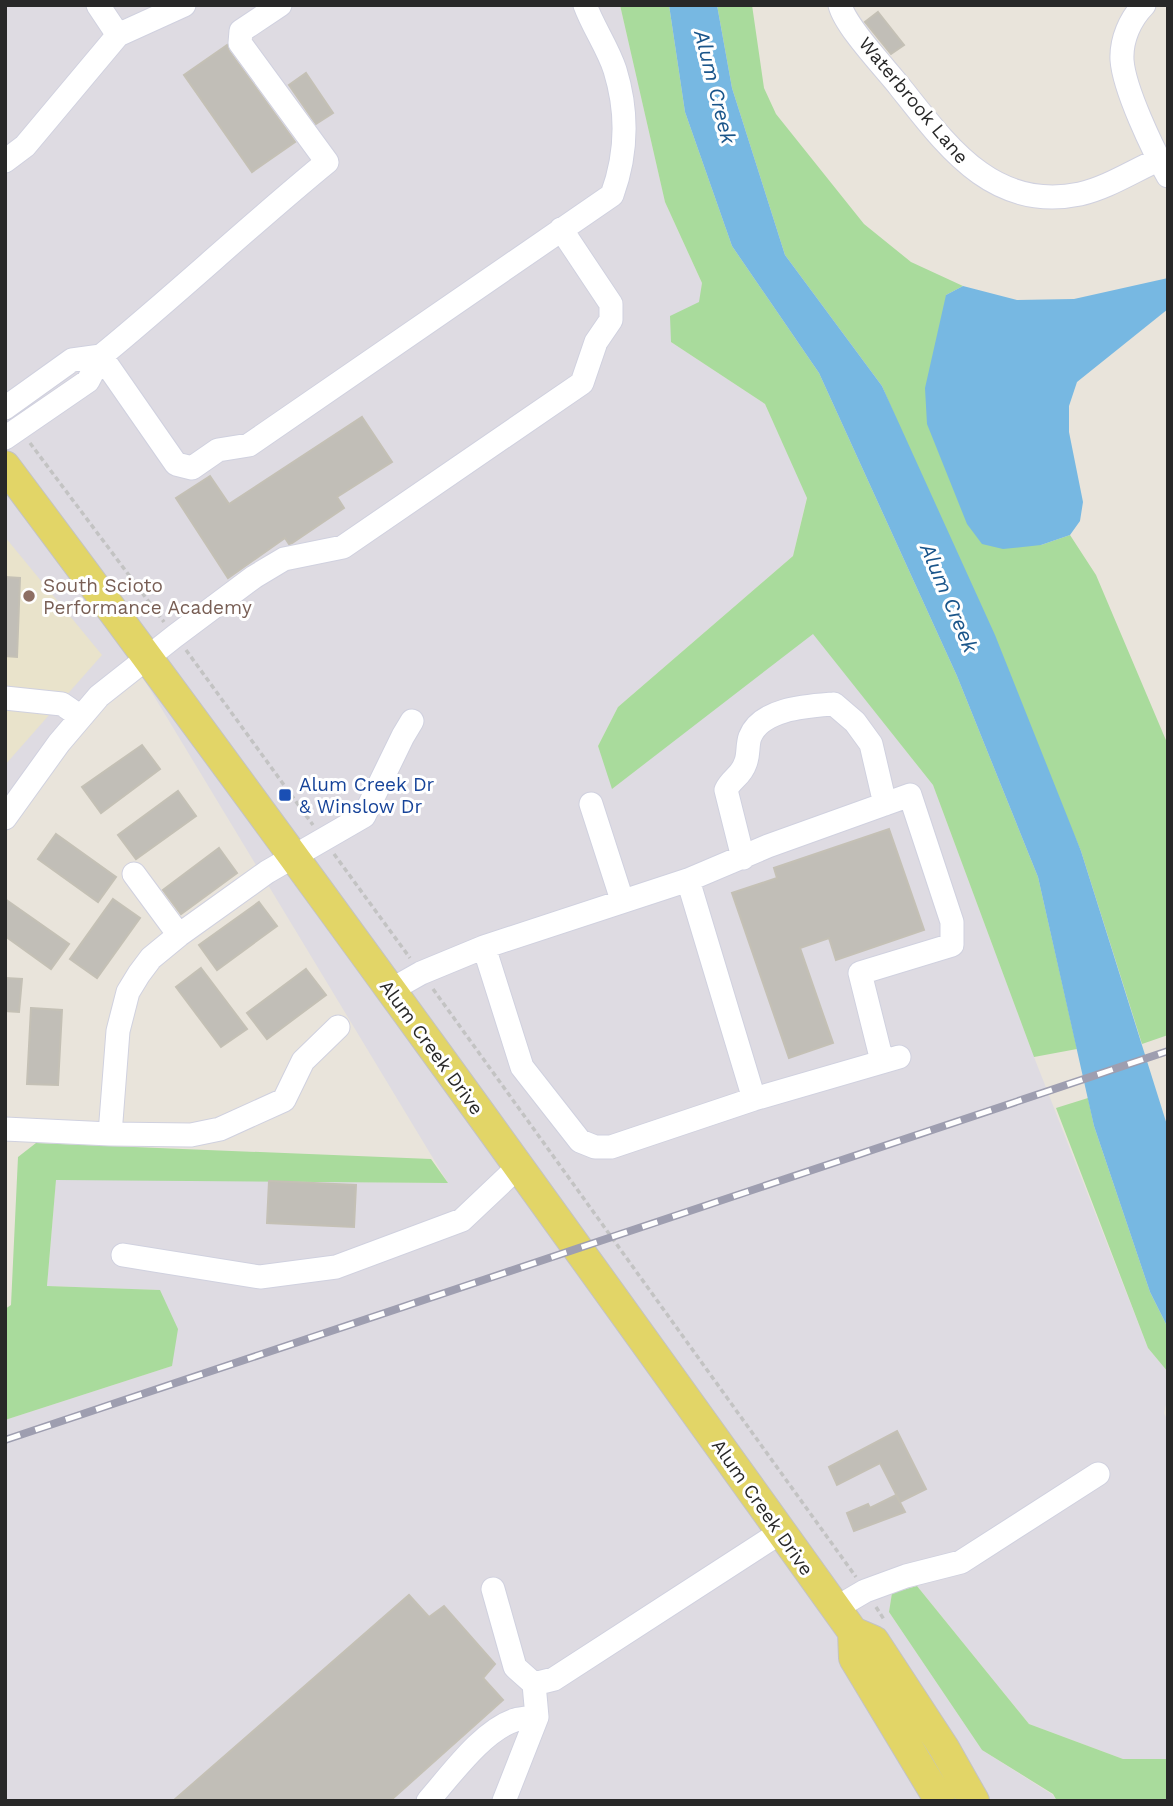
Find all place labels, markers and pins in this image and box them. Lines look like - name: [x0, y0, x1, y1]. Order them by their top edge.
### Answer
- place label: South Scioto Performance Academy: [43, 574, 252, 619]
- marker: South Scioto Performance Academy: [21, 588, 37, 604]
- place label: Alum Creek Dr & Winslow Dr: [299, 773, 435, 818]
- marker: Alum Creek Dr & Winslow Dr: [277, 787, 293, 803]

